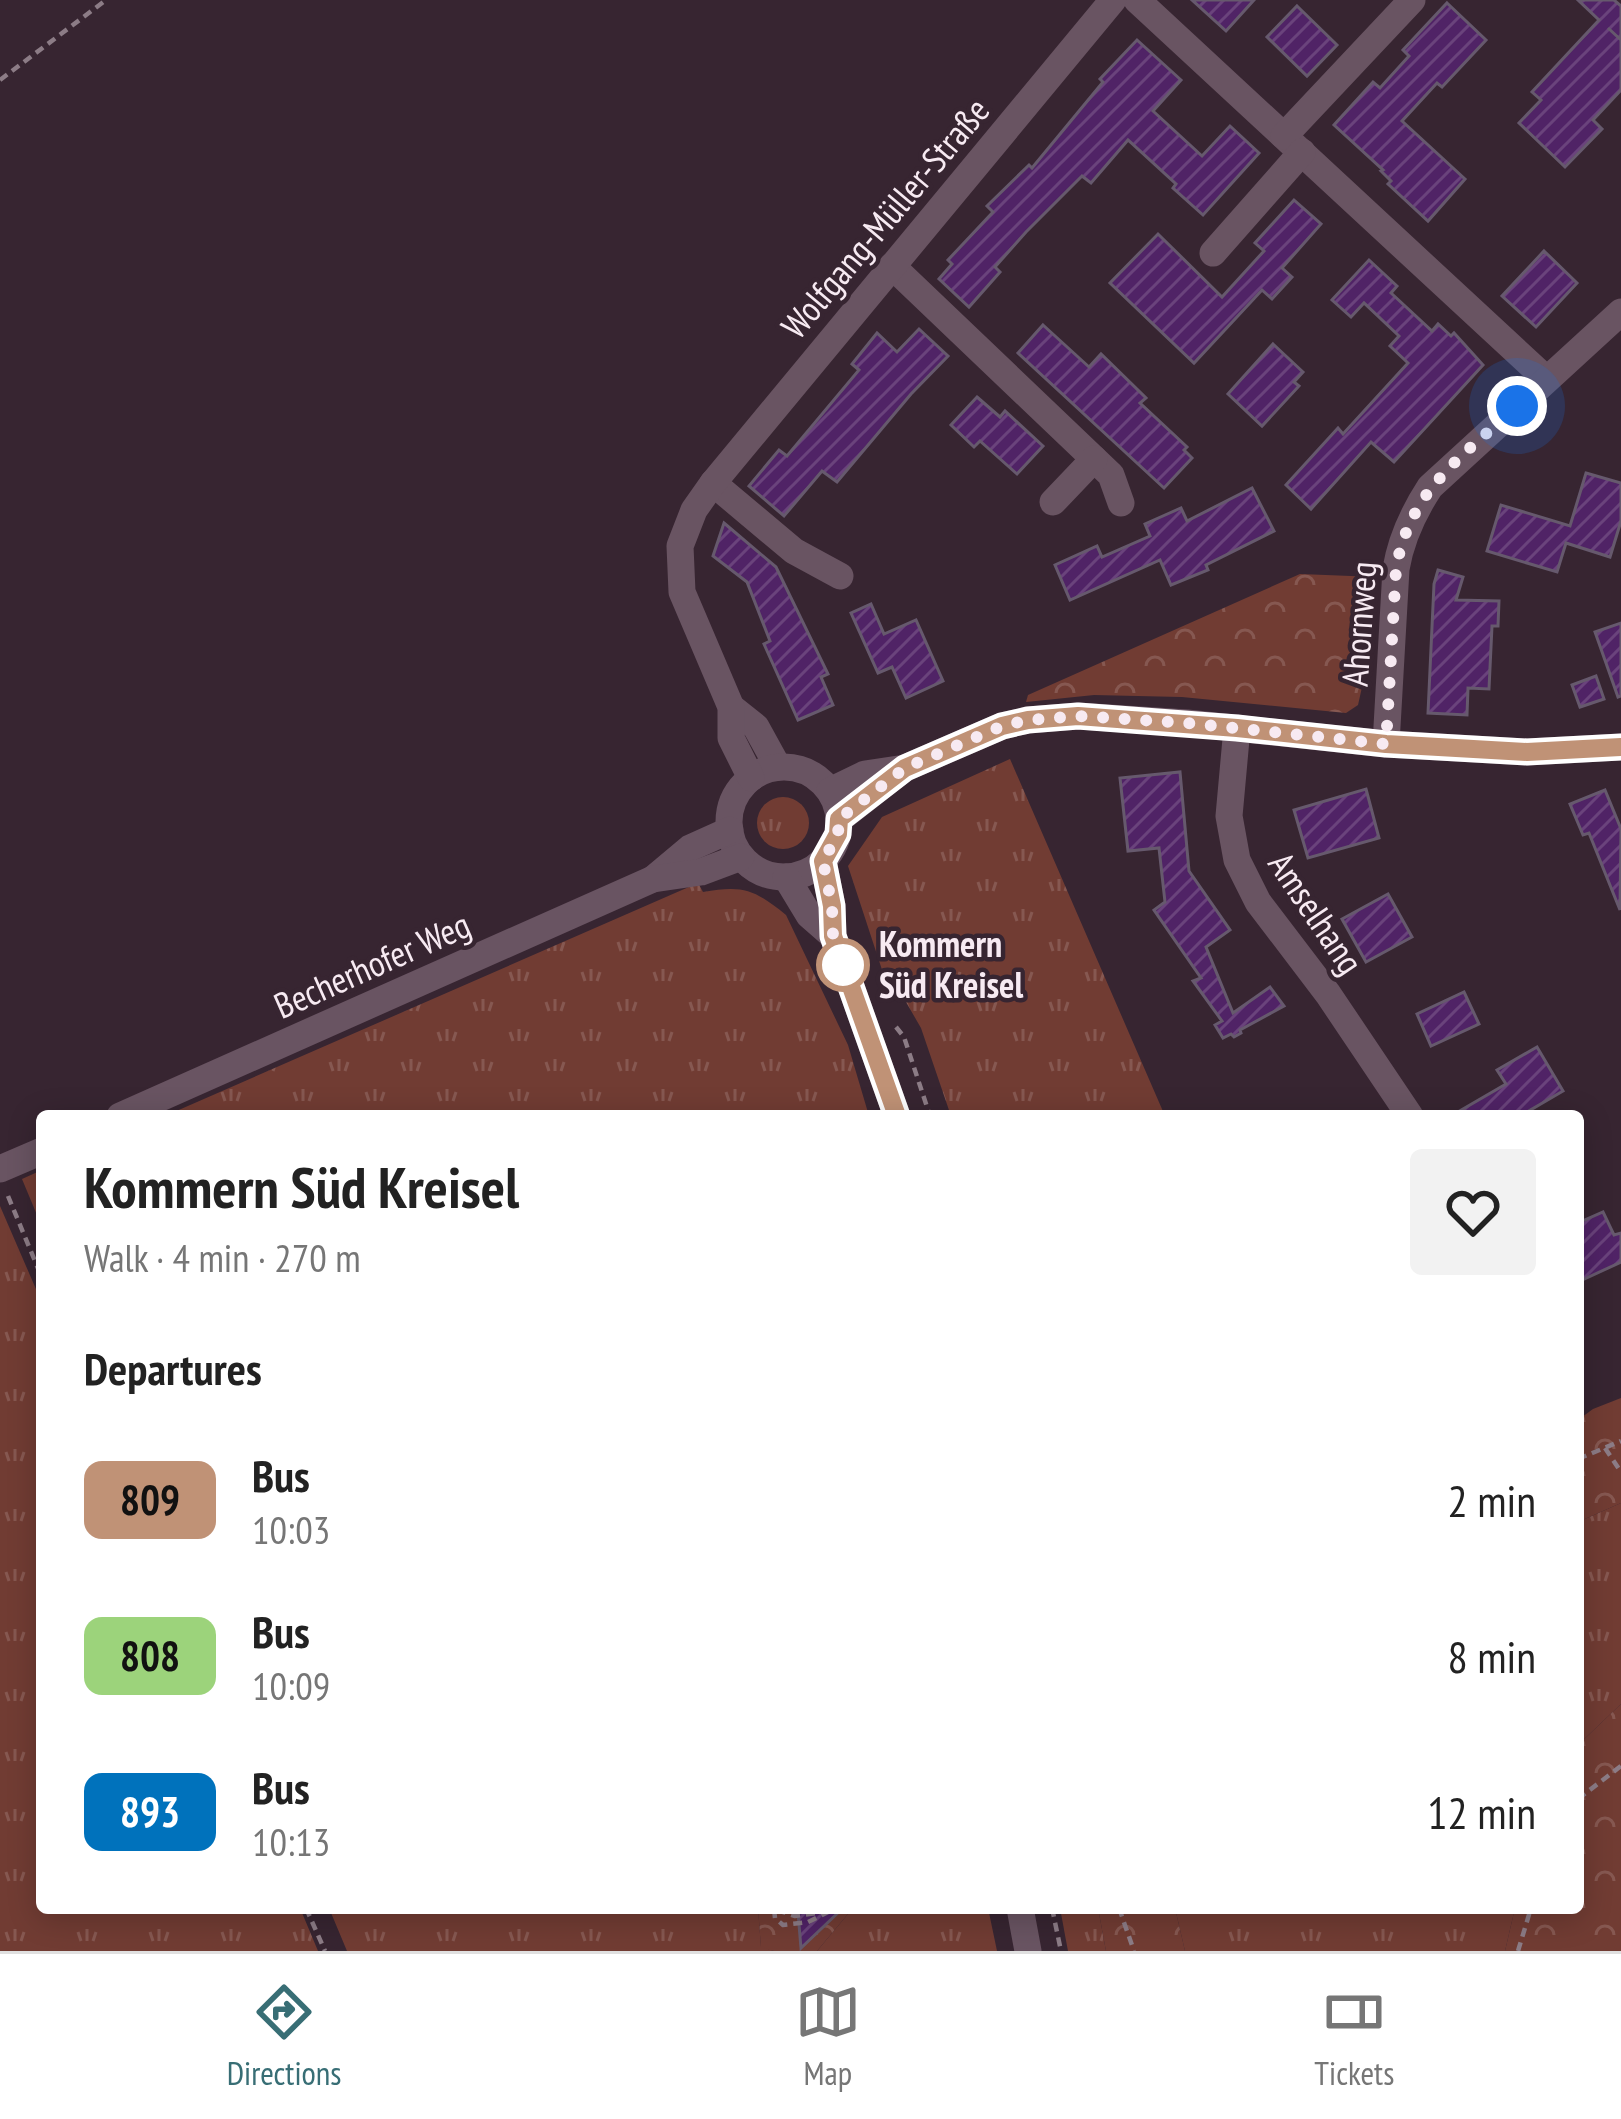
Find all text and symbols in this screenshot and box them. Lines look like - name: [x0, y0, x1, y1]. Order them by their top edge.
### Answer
- street label: Wolfgang-Müller-Straße: [770, 88, 999, 348]
- your location: [1487, 376, 1547, 436]
- street label: Ahornweg: [1331, 560, 1386, 688]
- street label: Amselhang: [1258, 843, 1374, 983]
- street label: Becherhofer Weg: [266, 900, 477, 1029]
- place label: Kommern Süd Kreisel: [879, 920, 1024, 1008]
- marker: Kommern Süd Kreisel: [818, 940, 868, 990]
- button: heart: [1410, 1149, 1536, 1275]
- text: Kommern Süd Kreisel: [84, 1150, 519, 1224]
- text: Walk · 4 min · 270 m: [84, 1232, 361, 1283]
- text: Departures: [84, 1339, 262, 1397]
- text: Bus: [252, 1446, 310, 1504]
- text: 2 min: [1447, 1471, 1536, 1529]
- text: 809: [120, 1472, 180, 1527]
- text: 10:03: [252, 1504, 330, 1555]
- text: Bus: [252, 1602, 310, 1660]
- text: 8 min: [1447, 1627, 1536, 1685]
- text: 808: [120, 1628, 180, 1683]
- text: 10:09: [252, 1660, 330, 1711]
- text: Bus: [252, 1758, 310, 1816]
- text: 12 min: [1427, 1783, 1536, 1841]
- text: 893: [120, 1784, 180, 1839]
- text: 10:13: [252, 1816, 330, 1867]
- tab: Directions: [227, 1979, 341, 2094]
- tab: Map: [795, 1979, 861, 2094]
- tab: Tickets: [1314, 1979, 1394, 2094]

